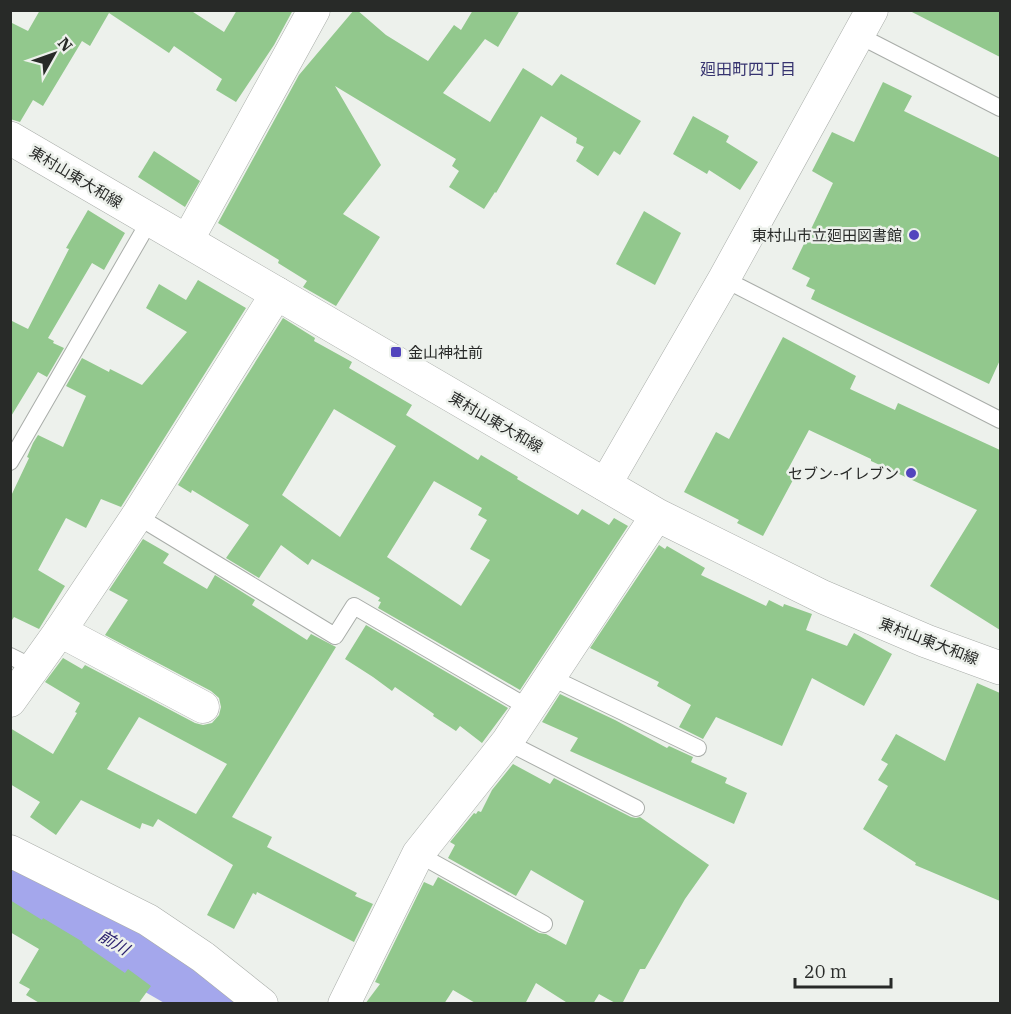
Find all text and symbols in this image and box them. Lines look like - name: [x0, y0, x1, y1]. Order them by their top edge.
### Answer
- north arrow: [24, 24, 84, 84]
- text: N: [54, 33, 77, 56]
- district label: 廻田町四丁目: [700, 59, 796, 79]
- street label: 東村山東大和線: [26, 142, 126, 212]
- place label: 東村山市立廻田図書館: [752, 226, 902, 245]
- marker: 東村山市立廻田図書館: [907, 228, 921, 242]
- place label: 金山神社前: [408, 343, 483, 362]
- marker: 金山神社前: [389, 345, 403, 359]
- street label: 東村山東大和線: [446, 388, 546, 456]
- place label: セブン-イレブン: [788, 464, 899, 483]
- marker: セブン-イレブン: [904, 466, 918, 480]
- street label: 東村山東大和線: [877, 613, 981, 669]
- water label: 前川: [95, 925, 135, 960]
- scale bar: [795, 951, 891, 989]
- text: 20 m: [804, 960, 847, 983]

